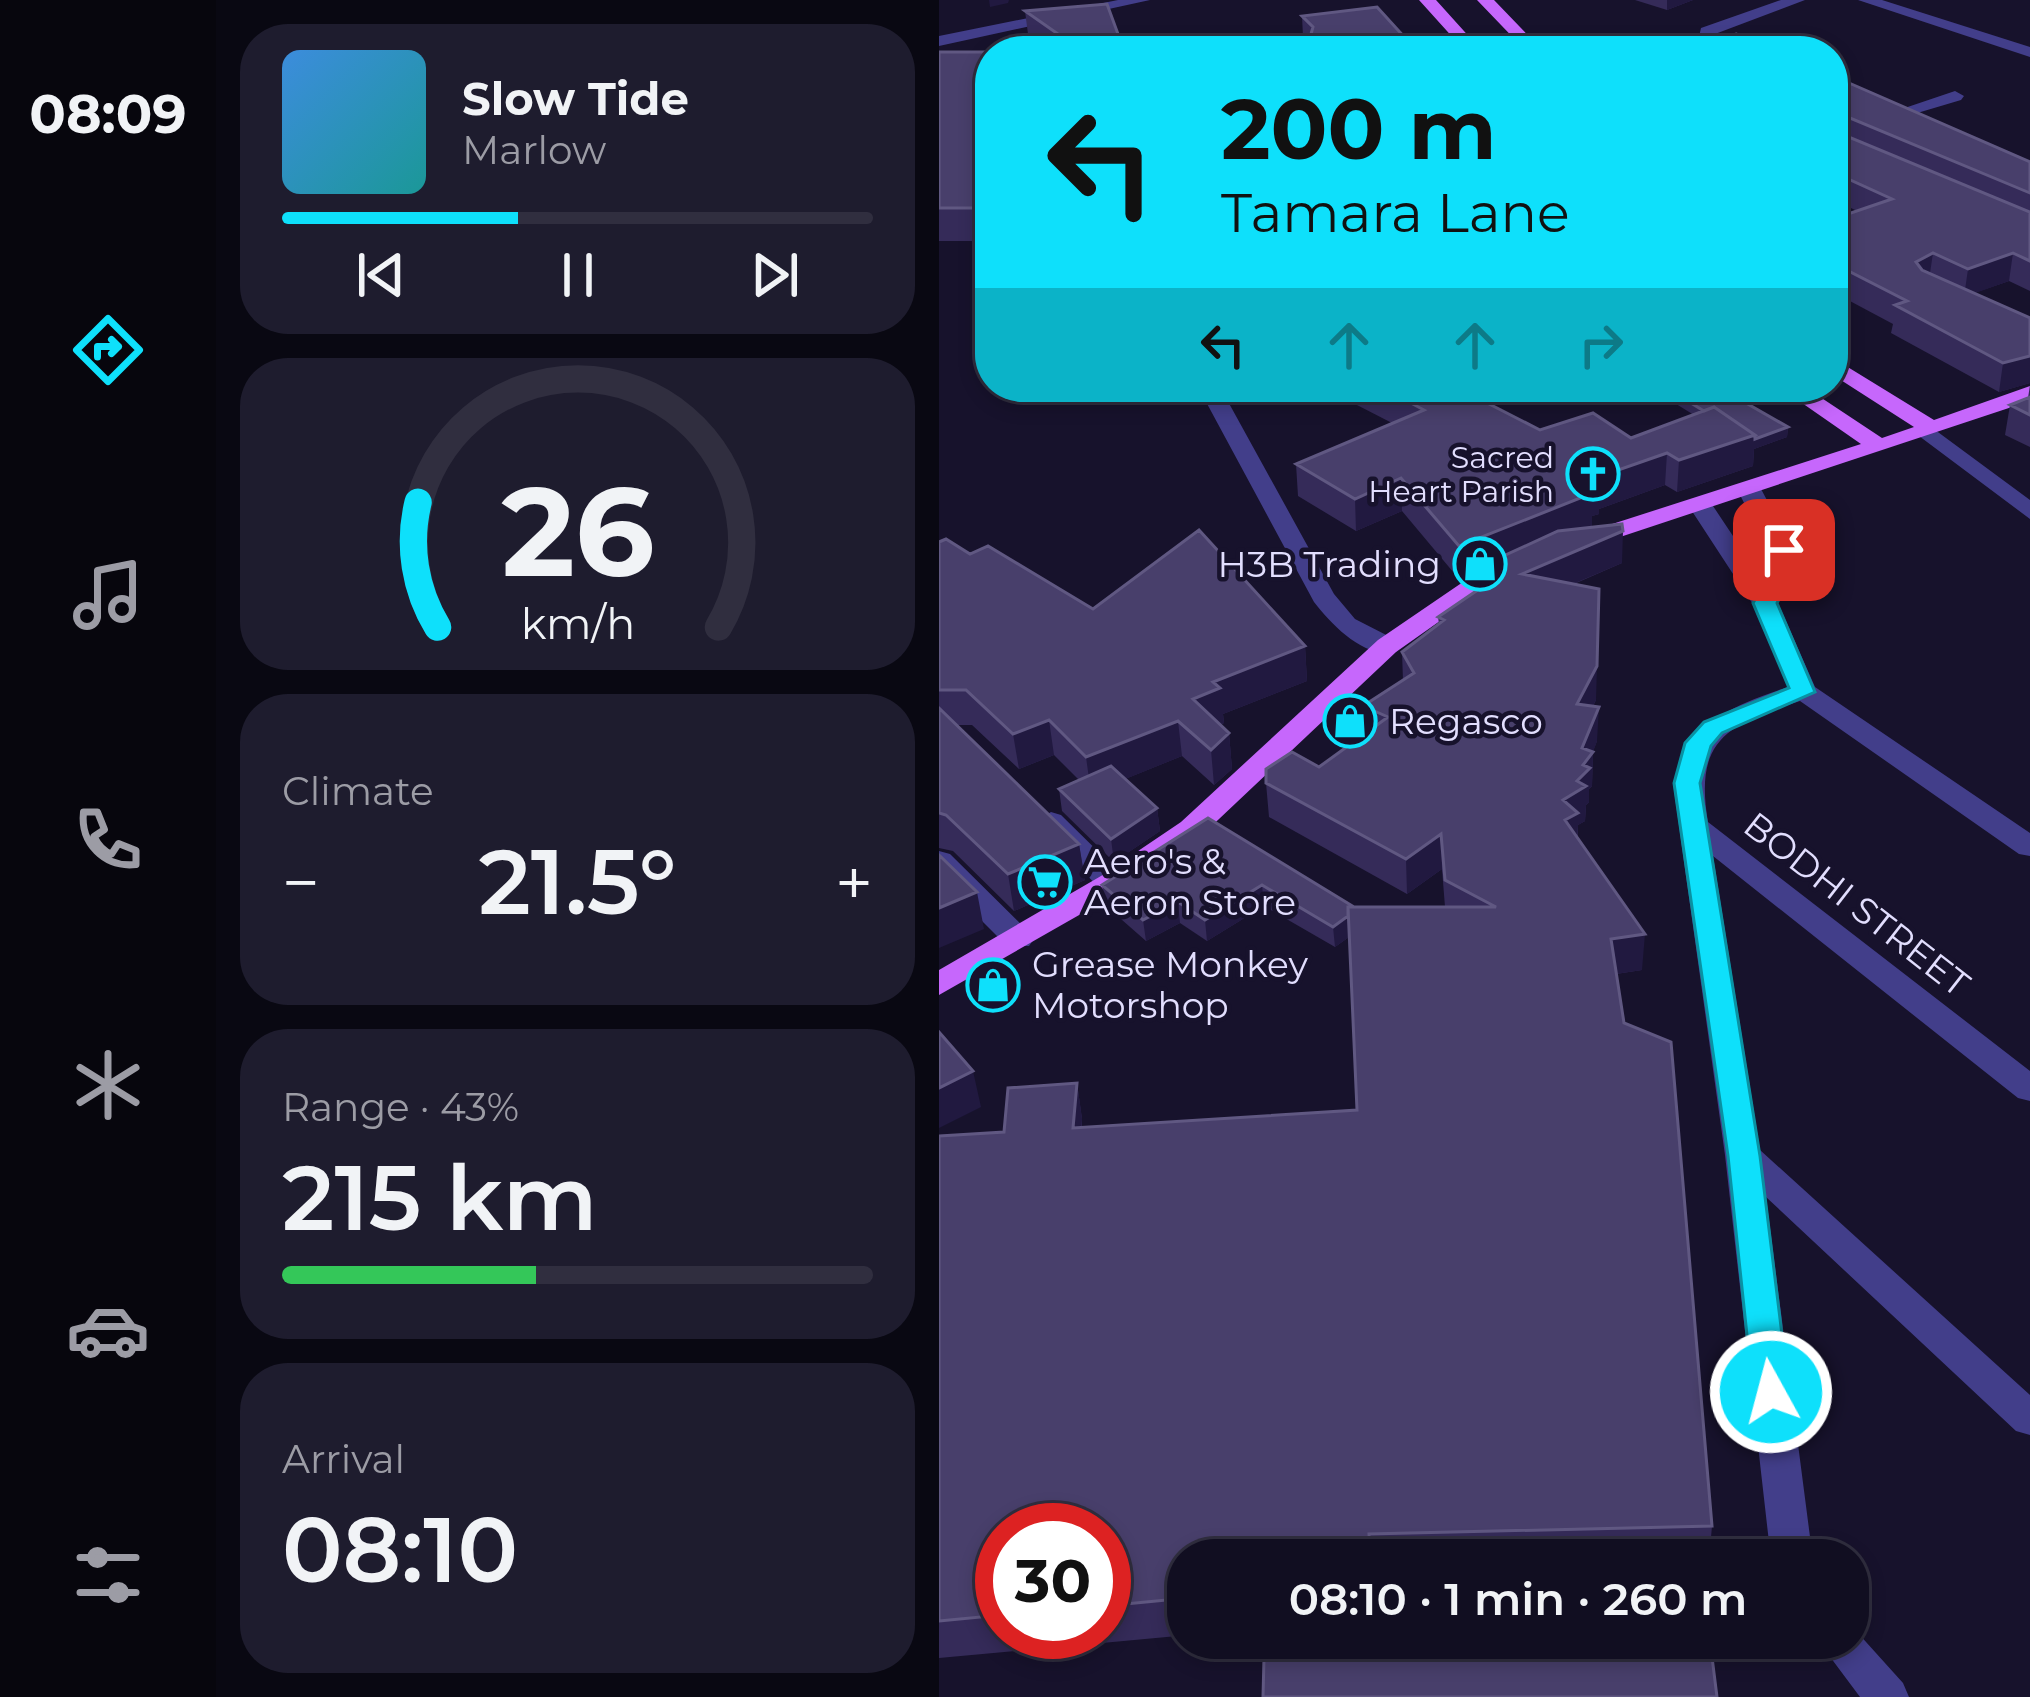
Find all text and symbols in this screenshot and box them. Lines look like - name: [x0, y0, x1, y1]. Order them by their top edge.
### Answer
- text: Slow Tide: [462, 71, 689, 126]
- text: 200 m: [1221, 78, 1497, 180]
- text: 08:09: [29, 81, 187, 147]
- icon: left: [1023, 84, 1179, 240]
- text: Marlow: [462, 126, 606, 174]
- text: Tamara Lane: [1221, 180, 1570, 246]
- icon: previous: [348, 242, 414, 308]
- icon: pause: [545, 242, 611, 308]
- icon: next: [742, 242, 808, 308]
- icon: directions: [66, 308, 150, 392]
- icon: left: [1190, 312, 1256, 378]
- icon: ahead: [1316, 312, 1382, 378]
- icon: ahead: [1442, 312, 1508, 378]
- icon: right: [1568, 312, 1634, 378]
- place label: Sacred Heart Parish: [1368, 439, 1554, 510]
- church icon: Sacred Heart Parish: [1565, 446, 1621, 502]
- text: 26: [501, 456, 654, 608]
- pin: [1733, 499, 1835, 601]
- icon: arrive: [1751, 517, 1817, 583]
- shop icon: H3B Trading: [1452, 536, 1508, 592]
- place label: H3B Trading: [1217, 542, 1441, 586]
- icon: music: [66, 553, 150, 637]
- text: km/h: [520, 597, 635, 650]
- shop icon: Regasco: [1322, 693, 1378, 749]
- place label: Regasco: [1389, 699, 1543, 743]
- text: Climate: [282, 767, 434, 815]
- icon: phone: [66, 798, 150, 882]
- street label: BODHI STREET: [1736, 802, 1979, 1006]
- text: 21.5°: [478, 827, 677, 937]
- place label: Aero's & Aeron Store: [1084, 839, 1296, 924]
- text: −: [282, 842, 320, 923]
- text: +: [835, 842, 873, 923]
- supermarket icon: Aero's & Aeron Store: [1017, 854, 1073, 910]
- place label: Grease Monkey Motorshop: [1032, 942, 1309, 1027]
- shop icon: Grease Monkey Motorshop: [965, 957, 1021, 1013]
- icon: climate: [66, 1043, 150, 1127]
- text: Range · 43%: [282, 1083, 519, 1131]
- text: 215 km: [282, 1143, 598, 1253]
- icon: car: [66, 1288, 150, 1372]
- position arrow: [1708, 1329, 1834, 1455]
- text: Arrival: [282, 1435, 405, 1483]
- text: 08:10: [282, 1495, 518, 1605]
- speed limit sign: 30: [975, 1503, 1131, 1659]
- icon: filters: [66, 1533, 150, 1617]
- text: 08:10 · 1 min · 260 m: [1289, 1571, 1747, 1626]

